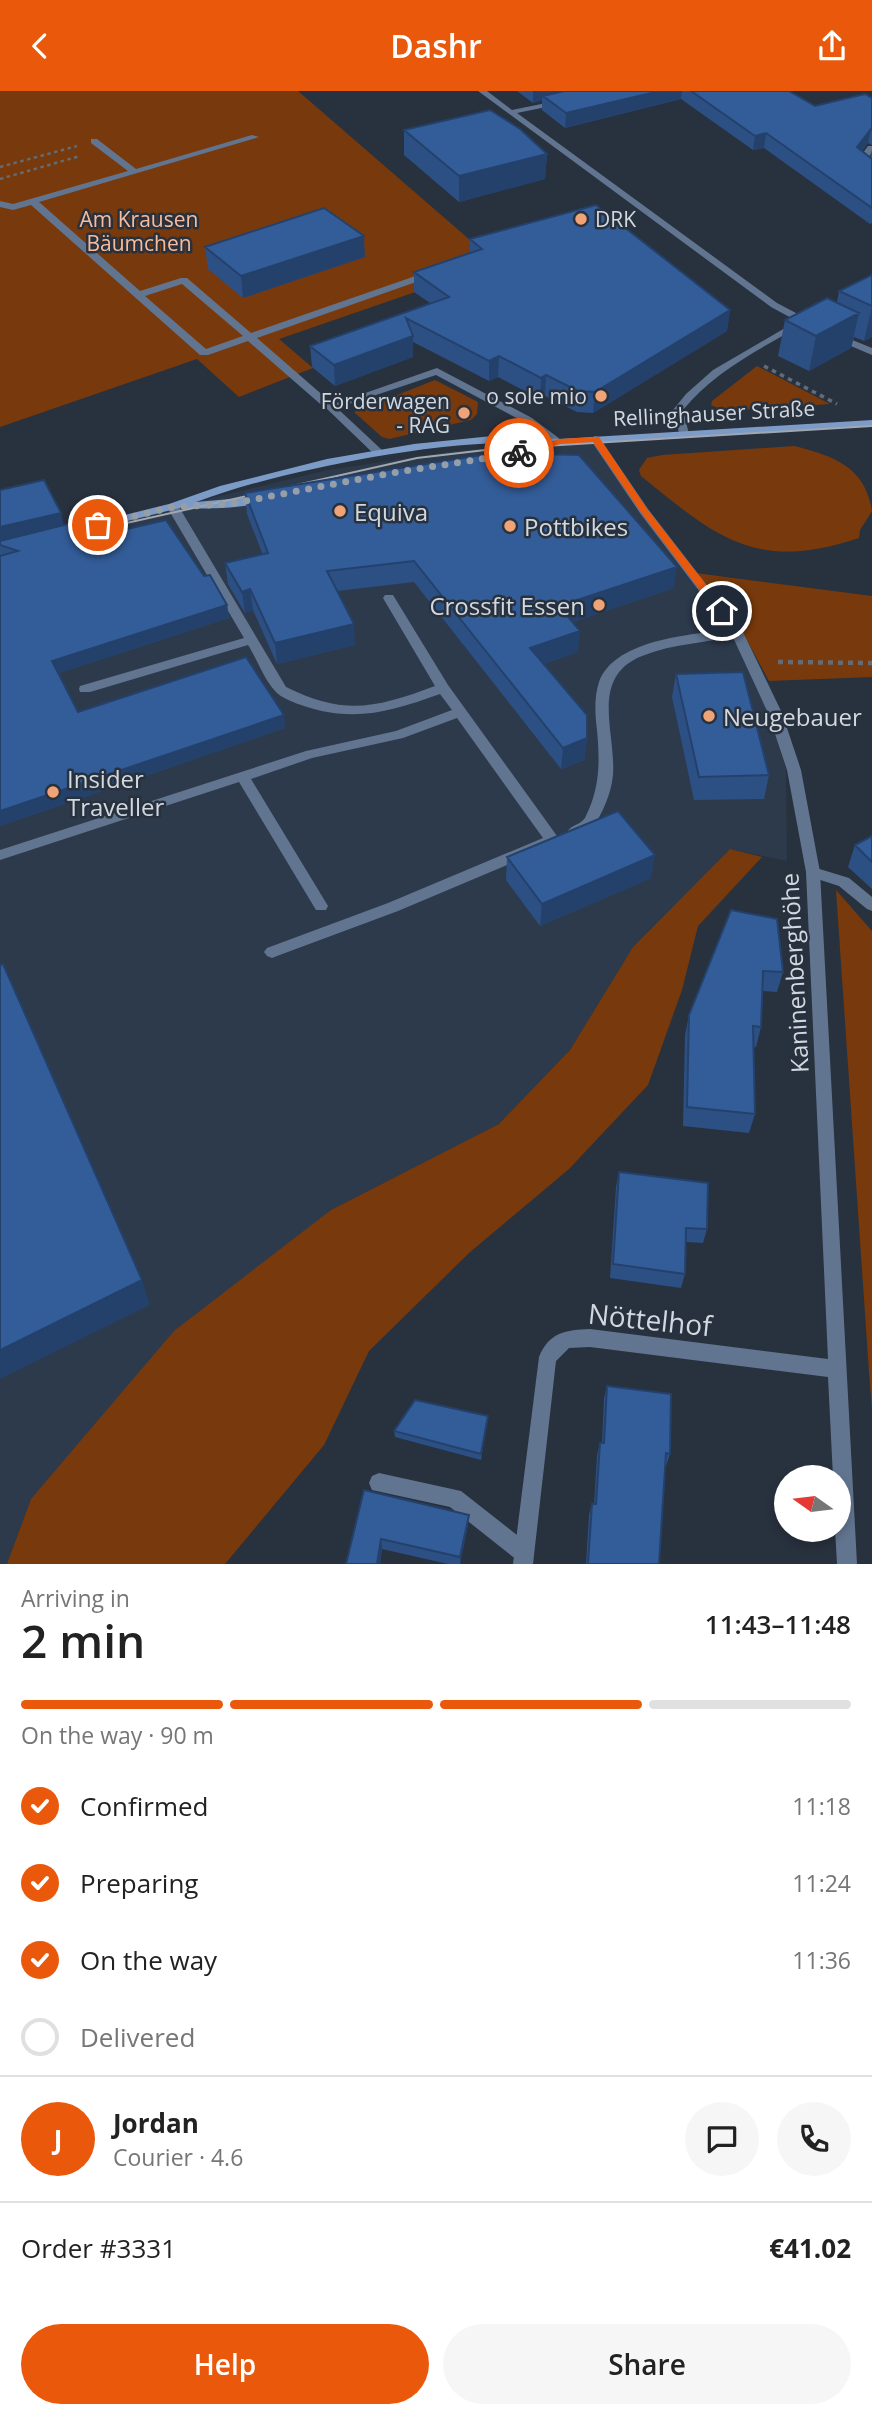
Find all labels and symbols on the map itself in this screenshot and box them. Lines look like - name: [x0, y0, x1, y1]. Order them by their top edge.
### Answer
- park label: Am Krausen Bäumchen: [80, 205, 198, 257]
- place label: DRK: [595, 205, 636, 233]
- marker: DRK: [573, 211, 589, 227]
- place label: o sole mio: [486, 382, 587, 410]
- place label: Förderwagen - RAG: [321, 387, 450, 439]
- marker: o sole mio: [593, 388, 609, 404]
- street label: Rellinghauser Straße: [612, 394, 816, 432]
- marker: Förderwagen - RAG: [456, 405, 472, 421]
- courier: [484, 418, 554, 488]
- pin: [68, 495, 128, 555]
- place label: Equiva: [354, 495, 428, 528]
- marker: Equiva: [332, 503, 348, 519]
- place label: Pottbikes: [524, 510, 628, 543]
- marker: Pottbikes: [502, 518, 518, 534]
- pin: [692, 581, 752, 641]
- place label: Crossfit Essen: [429, 589, 585, 622]
- marker: Crossfit Essen: [591, 597, 607, 613]
- place label: Neugebauer: [723, 700, 862, 733]
- marker: Neugebauer: [701, 708, 717, 724]
- place label: Insider Traveller: [67, 762, 164, 823]
- marker: Insider Traveller: [45, 784, 61, 800]
- street label: Kaninenberghöhe: [772, 872, 816, 1074]
- street label: Nöttelhof: [586, 1294, 715, 1345]
- north arrow: [774, 1465, 850, 1542]

